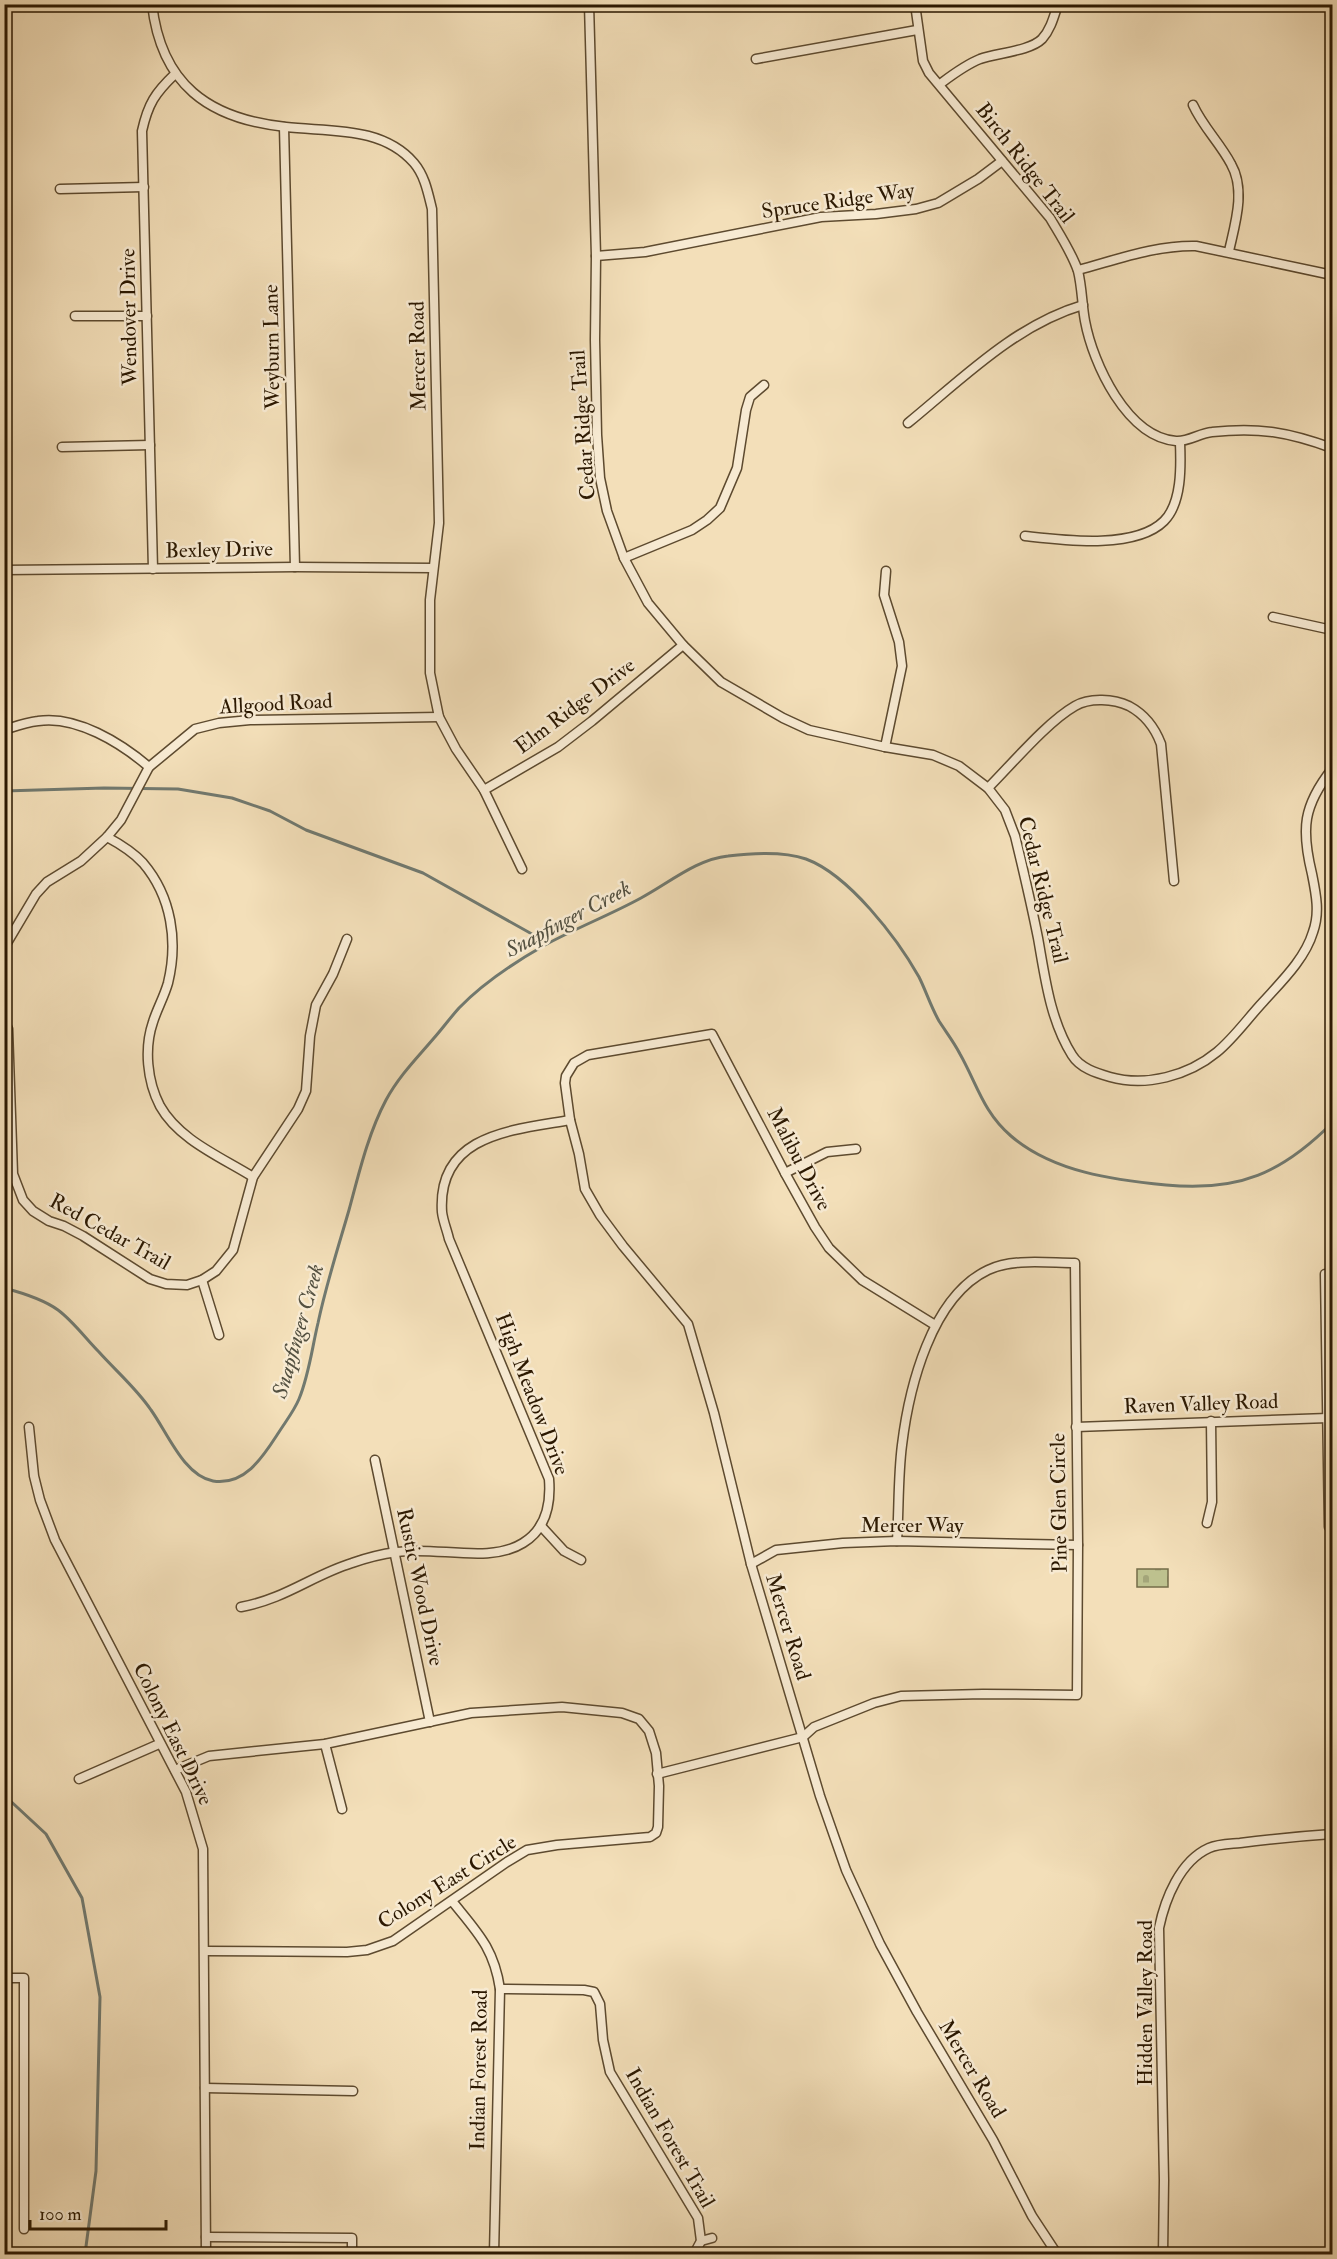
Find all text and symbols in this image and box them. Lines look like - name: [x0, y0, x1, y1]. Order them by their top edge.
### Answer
- street label: Birch Ridge Trail: [969, 97, 1081, 229]
- street label: Spruce Ridge Way: [760, 177, 917, 225]
- street label: Wendover Drive: [114, 248, 144, 387]
- street label: Weyburn Lane: [257, 284, 287, 411]
- street label: Mercer Road: [404, 300, 432, 411]
- street label: Cedar Ridge Trail: [564, 348, 602, 501]
- street label: Bexley Drive: [165, 536, 273, 564]
- street label: Elm Ridge Drive: [509, 652, 641, 760]
- street label: Allgood Road: [218, 688, 334, 720]
- street label: Cedar Ridge Trail: [1012, 814, 1074, 967]
- water label: Snapfinger Creek: [499, 874, 636, 964]
- street label: Malibu Drive: [760, 1103, 838, 1216]
- street label: Red Cedar Trail: [45, 1188, 176, 1277]
- water label: Snapfinger Creek: [265, 1261, 331, 1402]
- street label: High Meadow Drive: [489, 1309, 575, 1479]
- street label: Raven Valley Road: [1123, 1388, 1280, 1420]
- street label: Pine Glen Circle: [1044, 1433, 1074, 1573]
- street label: Rustic Wood Drive: [390, 1506, 450, 1669]
- street label: Mercer Way: [860, 1512, 964, 1539]
- street label: Mercer Road: [759, 1571, 817, 1684]
- street label: Colony East Drive: [127, 1658, 219, 1810]
- street label: Colony East Circle: [373, 1828, 521, 1935]
- street label: Hidden Valley Road: [1132, 1919, 1159, 2086]
- street label: Indian Forest Road: [464, 1989, 494, 2151]
- street label: Mercer Road: [932, 2015, 1012, 2124]
- street label: Indian Forest Trail: [619, 2063, 721, 2213]
- scale bar: [30, 2193, 166, 2231]
- text: 100 m: [39, 2203, 82, 2226]

